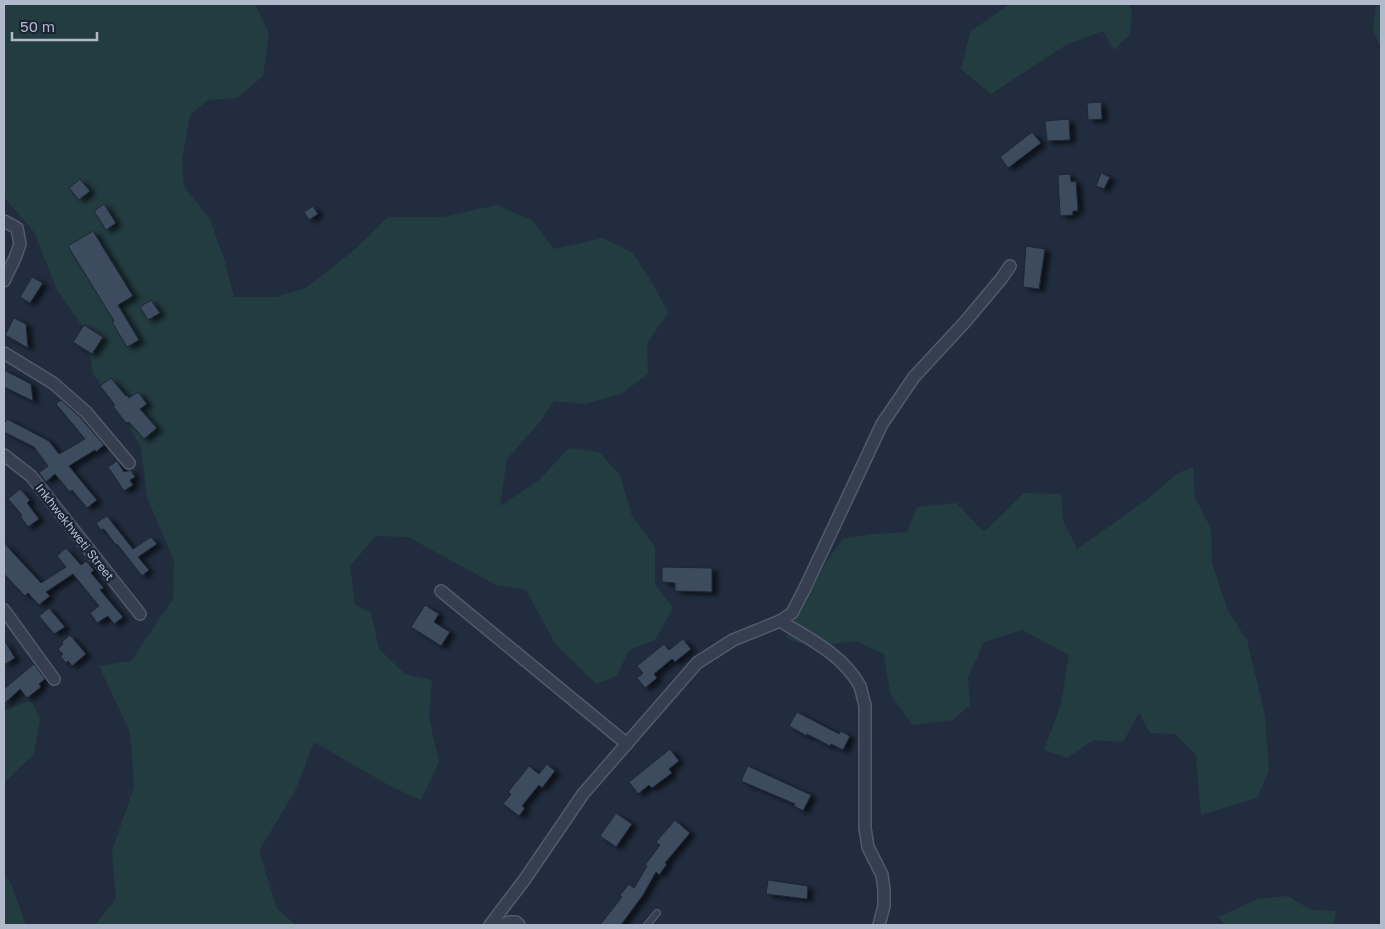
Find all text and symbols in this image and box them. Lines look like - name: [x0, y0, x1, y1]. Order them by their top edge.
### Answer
- scale bar: [12, 10, 98, 42]
- text: 50 m: [20, 17, 55, 35]
- street label: Inkhwekhweti Street: [32, 481, 118, 584]

